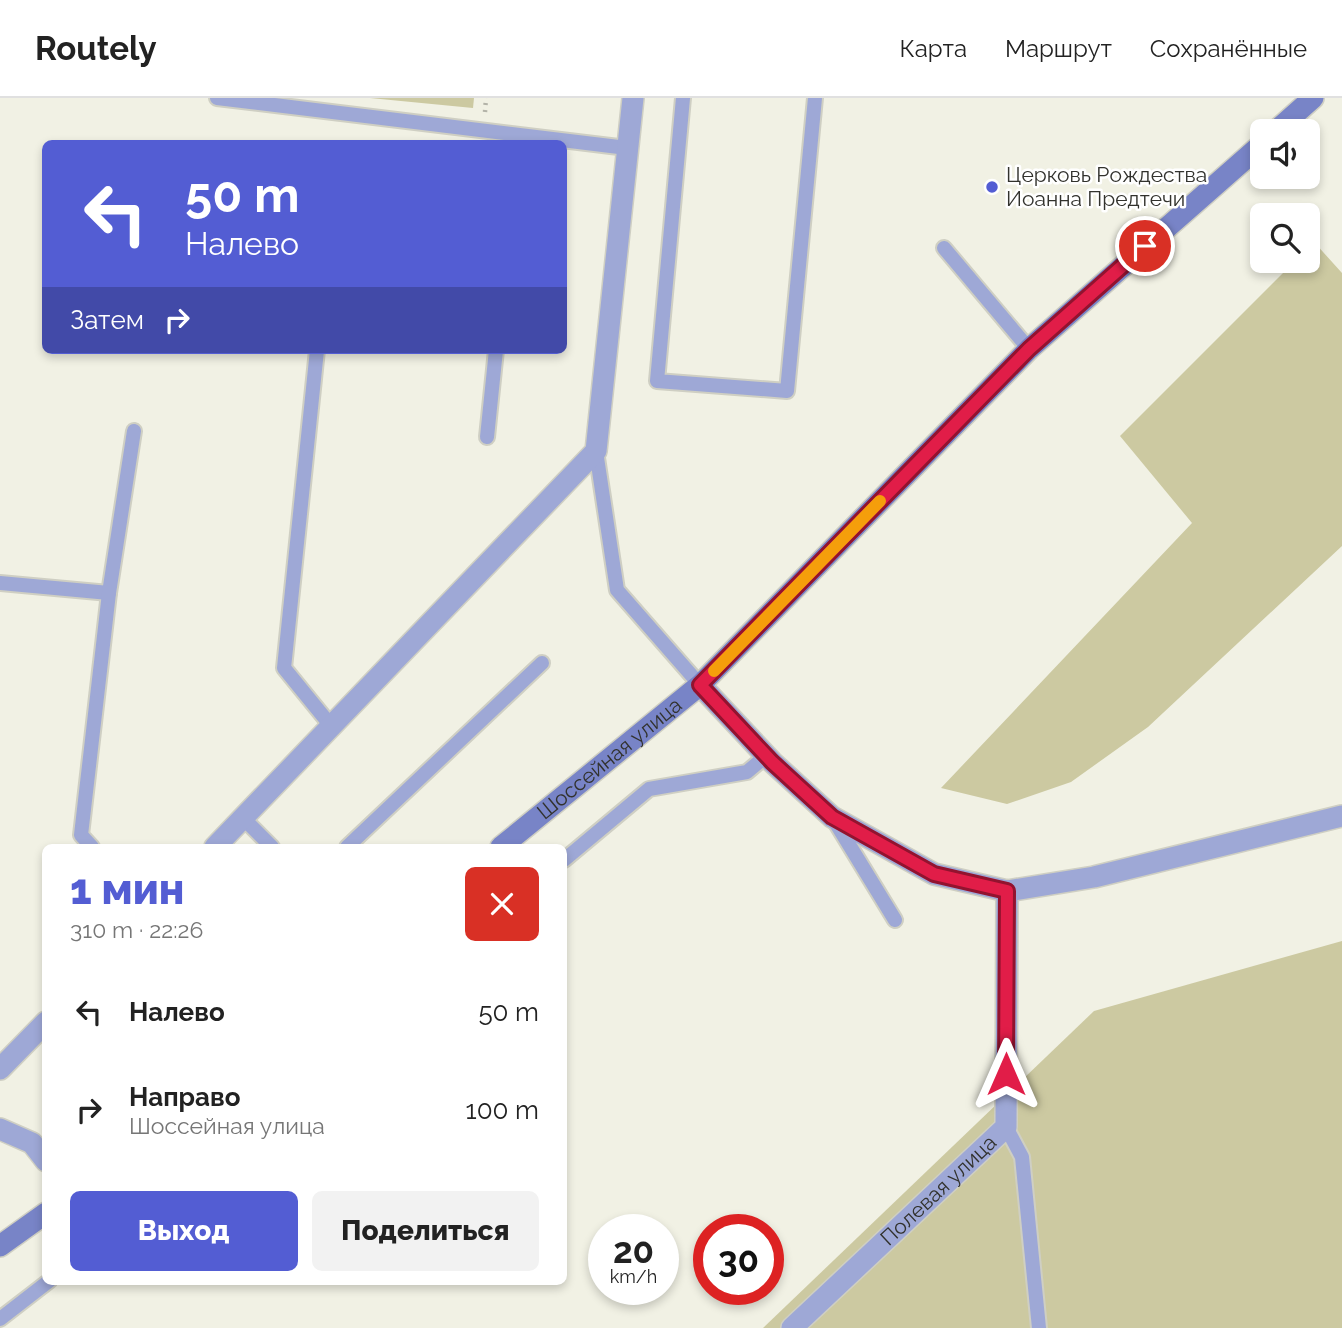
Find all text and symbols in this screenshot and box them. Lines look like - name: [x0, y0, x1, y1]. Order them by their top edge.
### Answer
- text: Routely: [35, 29, 157, 68]
- text: Карта: [899, 34, 967, 63]
- text: Маршрут: [1005, 34, 1112, 63]
- text: Сохранённые: [1150, 34, 1307, 63]
- map controls: [1250, 119, 1320, 273]
- button: sound: [1250, 119, 1320, 189]
- place label: Церковь Рождества Иоанна Предтечи: [1006, 162, 1207, 211]
- text: 50 m: [185, 166, 300, 223]
- icon: left: [70, 168, 161, 259]
- marker: Церковь Рождества Иоанна Предтечи: [984, 179, 1000, 195]
- button: search: [1250, 203, 1320, 273]
- pin: [1115, 216, 1175, 276]
- text: Налево: [185, 225, 299, 262]
- icon: arrive: [1126, 227, 1164, 265]
- icon: right: [158, 301, 196, 339]
- text: Затем: [70, 305, 144, 335]
- street label: Шоссейная улица: [532, 692, 687, 824]
- text: 1 мин: [70, 865, 184, 914]
- button: close: [465, 867, 539, 941]
- text: 310 m · 22:26: [70, 916, 203, 943]
- icon: left: [70, 993, 108, 1031]
- text: Налево: [129, 997, 225, 1027]
- text: 50 m: [478, 997, 539, 1027]
- position arrow: [969, 1037, 1043, 1111]
- text: Направо: [129, 1082, 240, 1112]
- icon: right: [70, 1091, 108, 1129]
- text: 100 m: [466, 1095, 539, 1125]
- text: Шоссейная улица: [129, 1112, 325, 1139]
- street label: Полевая улица: [875, 1130, 1001, 1250]
- button: Выход: [70, 1191, 298, 1271]
- button: Поделиться: [312, 1191, 539, 1271]
- speed limit sign: 30: [693, 1214, 784, 1305]
- text: 20: [613, 1230, 654, 1271]
- text: km/h: [610, 1266, 657, 1287]

